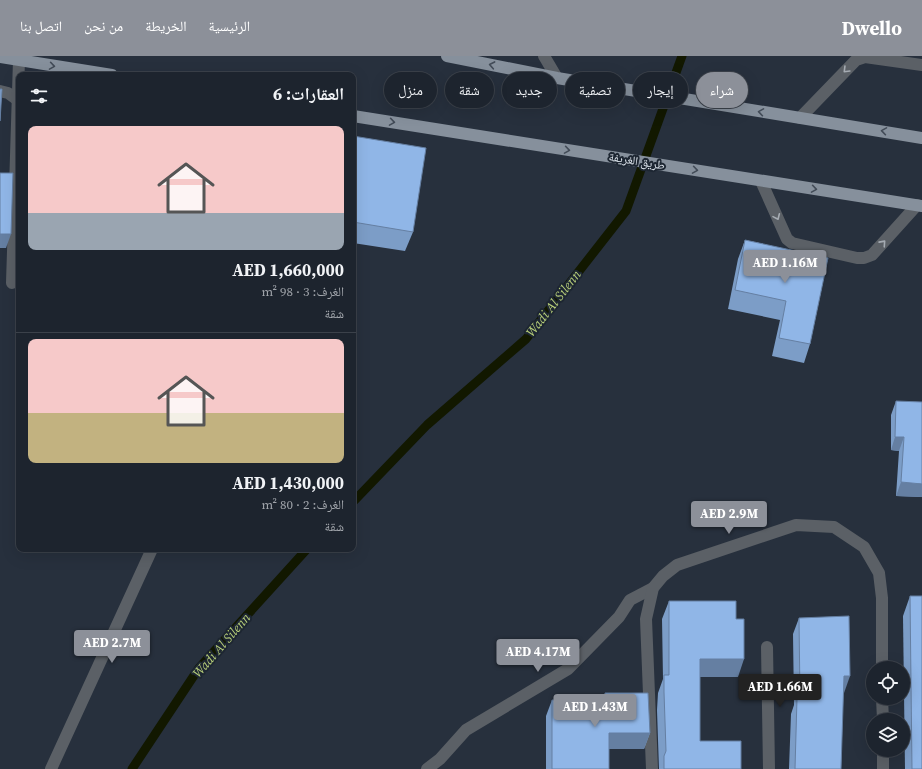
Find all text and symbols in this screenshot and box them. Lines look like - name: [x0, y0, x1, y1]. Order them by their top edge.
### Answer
- text: Dwello: [842, 15, 902, 41]
- text: اتصل بنا: [20, 16, 62, 36]
- text: من نحن: [84, 16, 123, 36]
- text: الخريطة: [145, 16, 186, 36]
- text: الرئيسية: [208, 16, 250, 36]
- one-way arrow: [49, 61, 55, 70]
- one-way arrow: [488, 61, 495, 70]
- one-way arrow: [843, 65, 851, 73]
- chip: منزل: [384, 72, 437, 108]
- chip: شقة: [445, 72, 494, 108]
- chip: جديد: [502, 72, 557, 108]
- chip: تصفية: [565, 72, 625, 108]
- chip: إيجار: [633, 72, 688, 108]
- chip: شراء: [696, 72, 748, 108]
- text: العقارات: 6: [273, 82, 344, 106]
- icon: filters: [28, 85, 50, 107]
- one-way arrow: [758, 108, 764, 116]
- one-way arrow: [388, 117, 395, 126]
- one-way arrow: [880, 128, 887, 136]
- one-way arrow: [564, 145, 570, 154]
- street label: طريق الغريفة: [608, 149, 666, 173]
- icon: home: [150, 152, 222, 224]
- one-way arrow: [692, 166, 699, 174]
- one-way arrow: [811, 184, 817, 193]
- one-way arrow: [772, 212, 780, 220]
- one-way arrow: [878, 240, 886, 248]
- pin: AED 1.16M: [739, 250, 831, 284]
- text: AED 1.16M: [752, 254, 818, 271]
- text: AED 1,660,000: [232, 258, 344, 282]
- water label: Wadi Al Silenn: [522, 266, 585, 340]
- text: الغرف: 3 · 98 m²: [261, 283, 344, 300]
- text: شقة: [325, 305, 344, 322]
- icon: home: [150, 365, 222, 437]
- text: AED 1,430,000: [232, 471, 344, 495]
- text: الغرف: 2 · 80 m²: [261, 496, 344, 513]
- pin: AED 2.9M: [688, 501, 770, 535]
- text: AED 2.9M: [700, 505, 758, 522]
- text: شقة: [325, 518, 344, 535]
- water label: Wadi Al Silenn: [189, 609, 255, 681]
- pin: AED 2.7M: [71, 630, 153, 664]
- text: AED 2.7M: [83, 634, 141, 651]
- pin: AED 4.17M: [492, 639, 584, 673]
- text: AED 4.17M: [505, 643, 571, 660]
- map controls: [866, 661, 910, 757]
- button: locate: [866, 661, 910, 705]
- pin: AED 1.66M: [734, 674, 826, 708]
- text: AED 1.66M: [747, 678, 813, 695]
- pin: AED 1.43M: [549, 694, 641, 728]
- text: AED 1.43M: [562, 698, 628, 715]
- button: layers: [866, 713, 910, 757]

